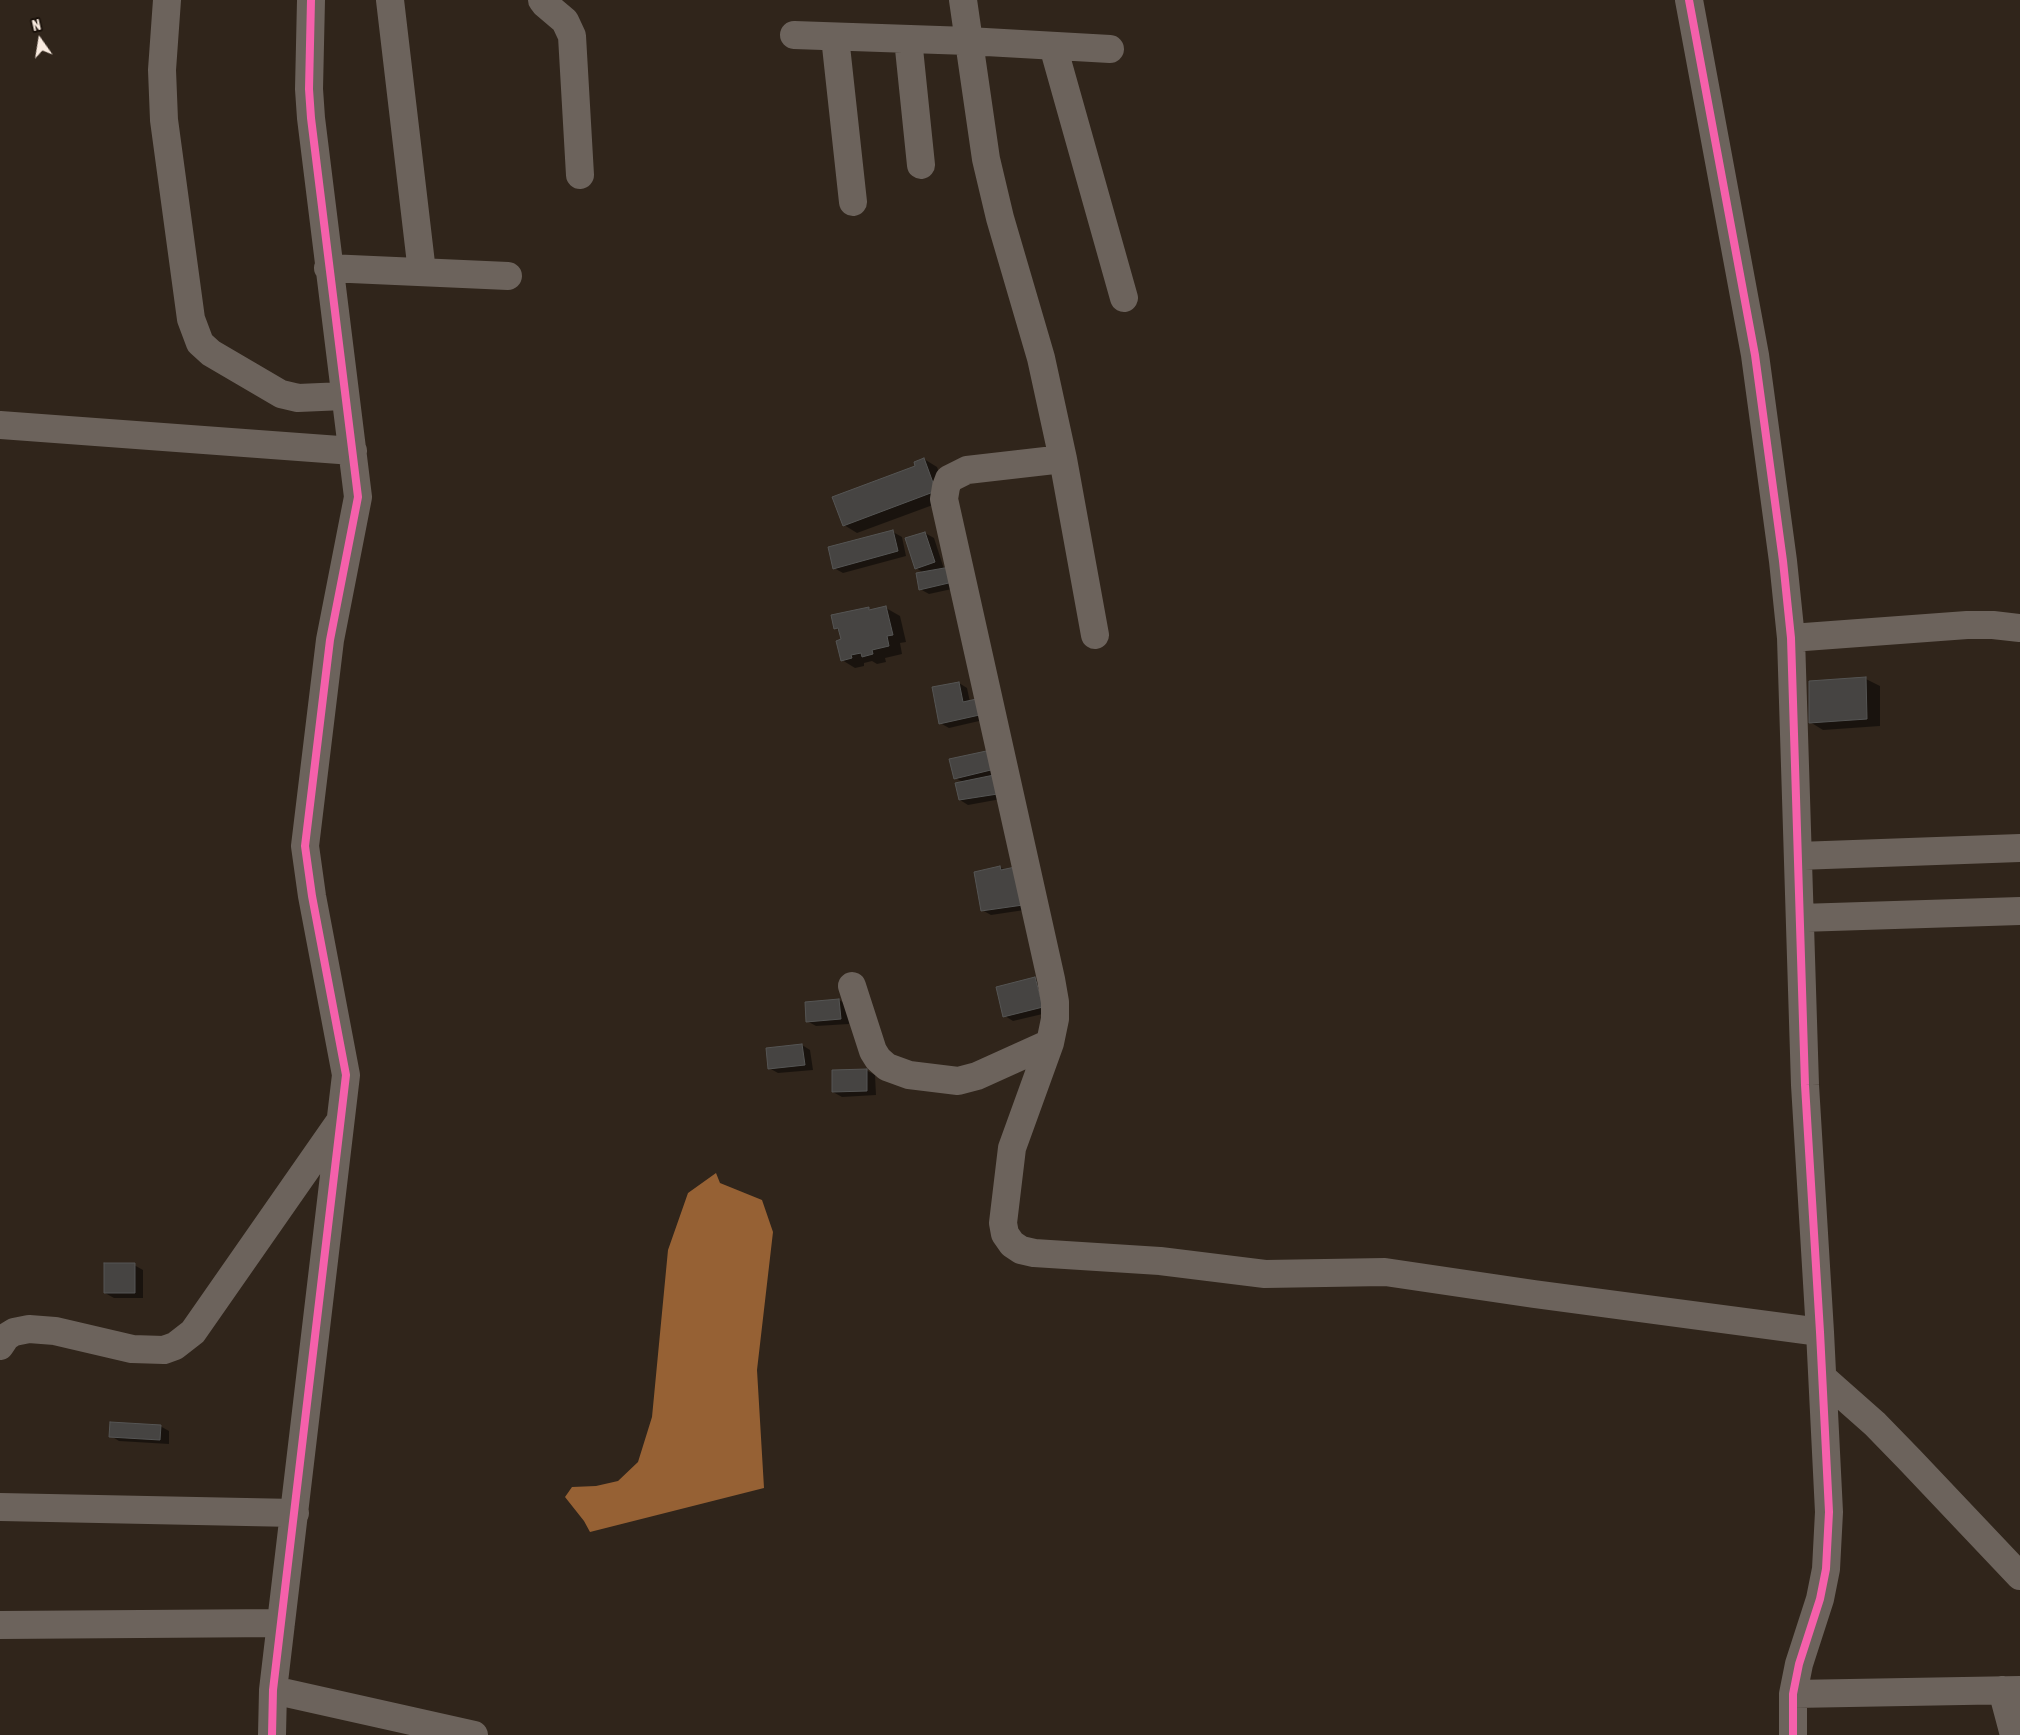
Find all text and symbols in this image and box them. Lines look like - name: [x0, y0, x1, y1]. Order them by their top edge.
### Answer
- north arrow: [15, 15, 65, 65]
- text: N: [31, 17, 42, 34]

